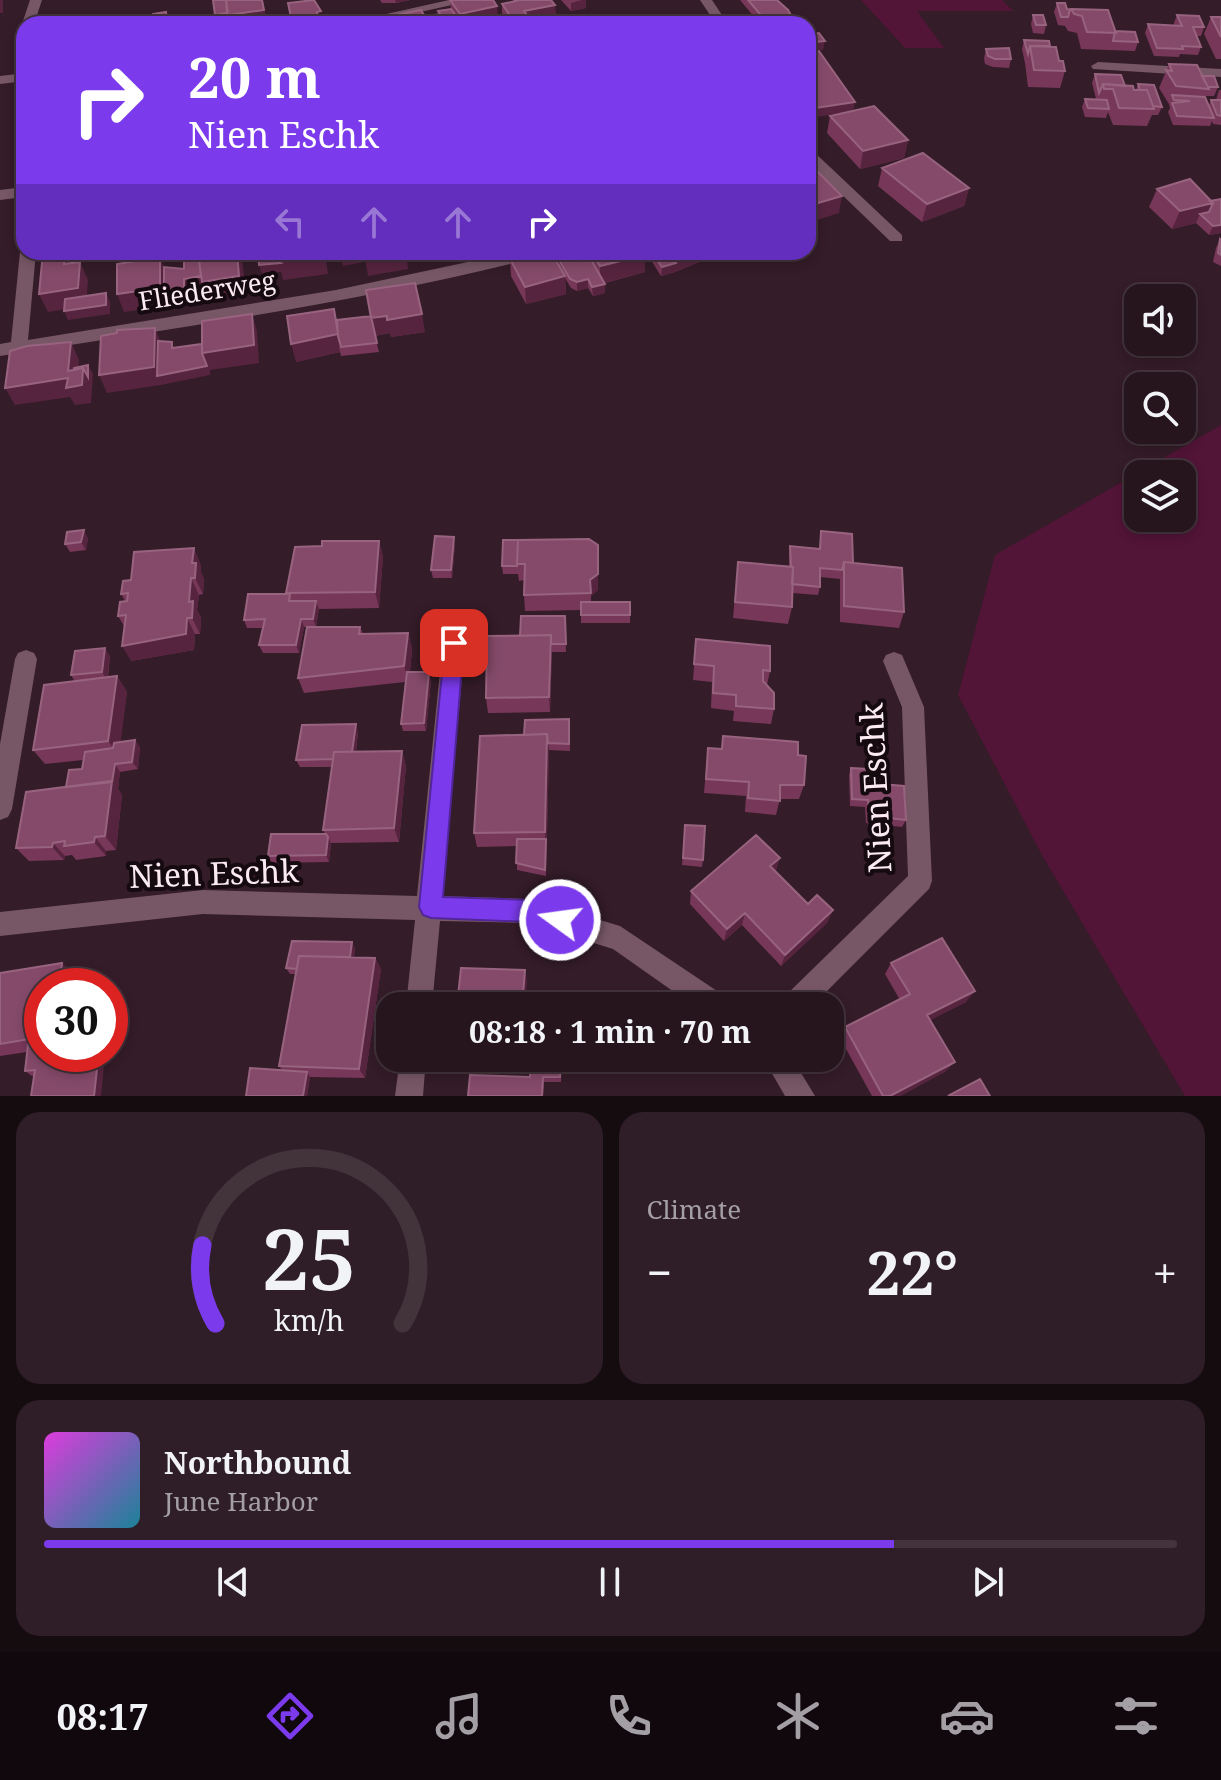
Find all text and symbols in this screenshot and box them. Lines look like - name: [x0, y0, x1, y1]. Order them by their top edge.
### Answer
- text: 20 m: [188, 38, 321, 114]
- icon: right: [56, 48, 160, 152]
- text: Nien Eschk: [188, 110, 379, 159]
- icon: left: [268, 200, 312, 244]
- icon: ahead: [352, 200, 396, 244]
- icon: ahead: [436, 200, 480, 244]
- icon: right: [520, 200, 564, 244]
- street label: Fliederweg: [136, 261, 278, 319]
- map controls: [1124, 284, 1196, 532]
- button: sound: [1124, 284, 1196, 356]
- button: search: [1124, 372, 1196, 444]
- button: layers: [1124, 460, 1196, 532]
- pin: [420, 609, 488, 677]
- icon: arrive: [432, 621, 476, 665]
- street label: Nien Eschk: [849, 702, 900, 874]
- street label: Nien Eschk: [128, 848, 300, 897]
- position arrow: [518, 878, 602, 962]
- speed limit sign: 30: [24, 968, 128, 1072]
- text: 08:18 · 1 min · 70 m: [469, 1011, 751, 1052]
- text: Climate: [647, 1191, 741, 1227]
- text: 25: [262, 1201, 356, 1314]
- text: 22°: [866, 1231, 958, 1313]
- text: −: [647, 1242, 672, 1302]
- text: +: [1152, 1242, 1177, 1302]
- text: km/h: [274, 1300, 344, 1339]
- text: Northbound: [164, 1442, 351, 1483]
- text: June Harbor: [164, 1483, 318, 1519]
- icon: previous: [211, 1560, 255, 1604]
- icon: pause: [588, 1560, 632, 1604]
- icon: next: [966, 1560, 1010, 1604]
- icon: directions: [262, 1688, 318, 1744]
- icon: music: [431, 1688, 487, 1744]
- icon: phone: [601, 1688, 657, 1744]
- icon: climate: [770, 1688, 826, 1744]
- icon: car: [939, 1688, 995, 1744]
- icon: filters: [1108, 1688, 1164, 1744]
- text: 08:17: [57, 1692, 149, 1741]

